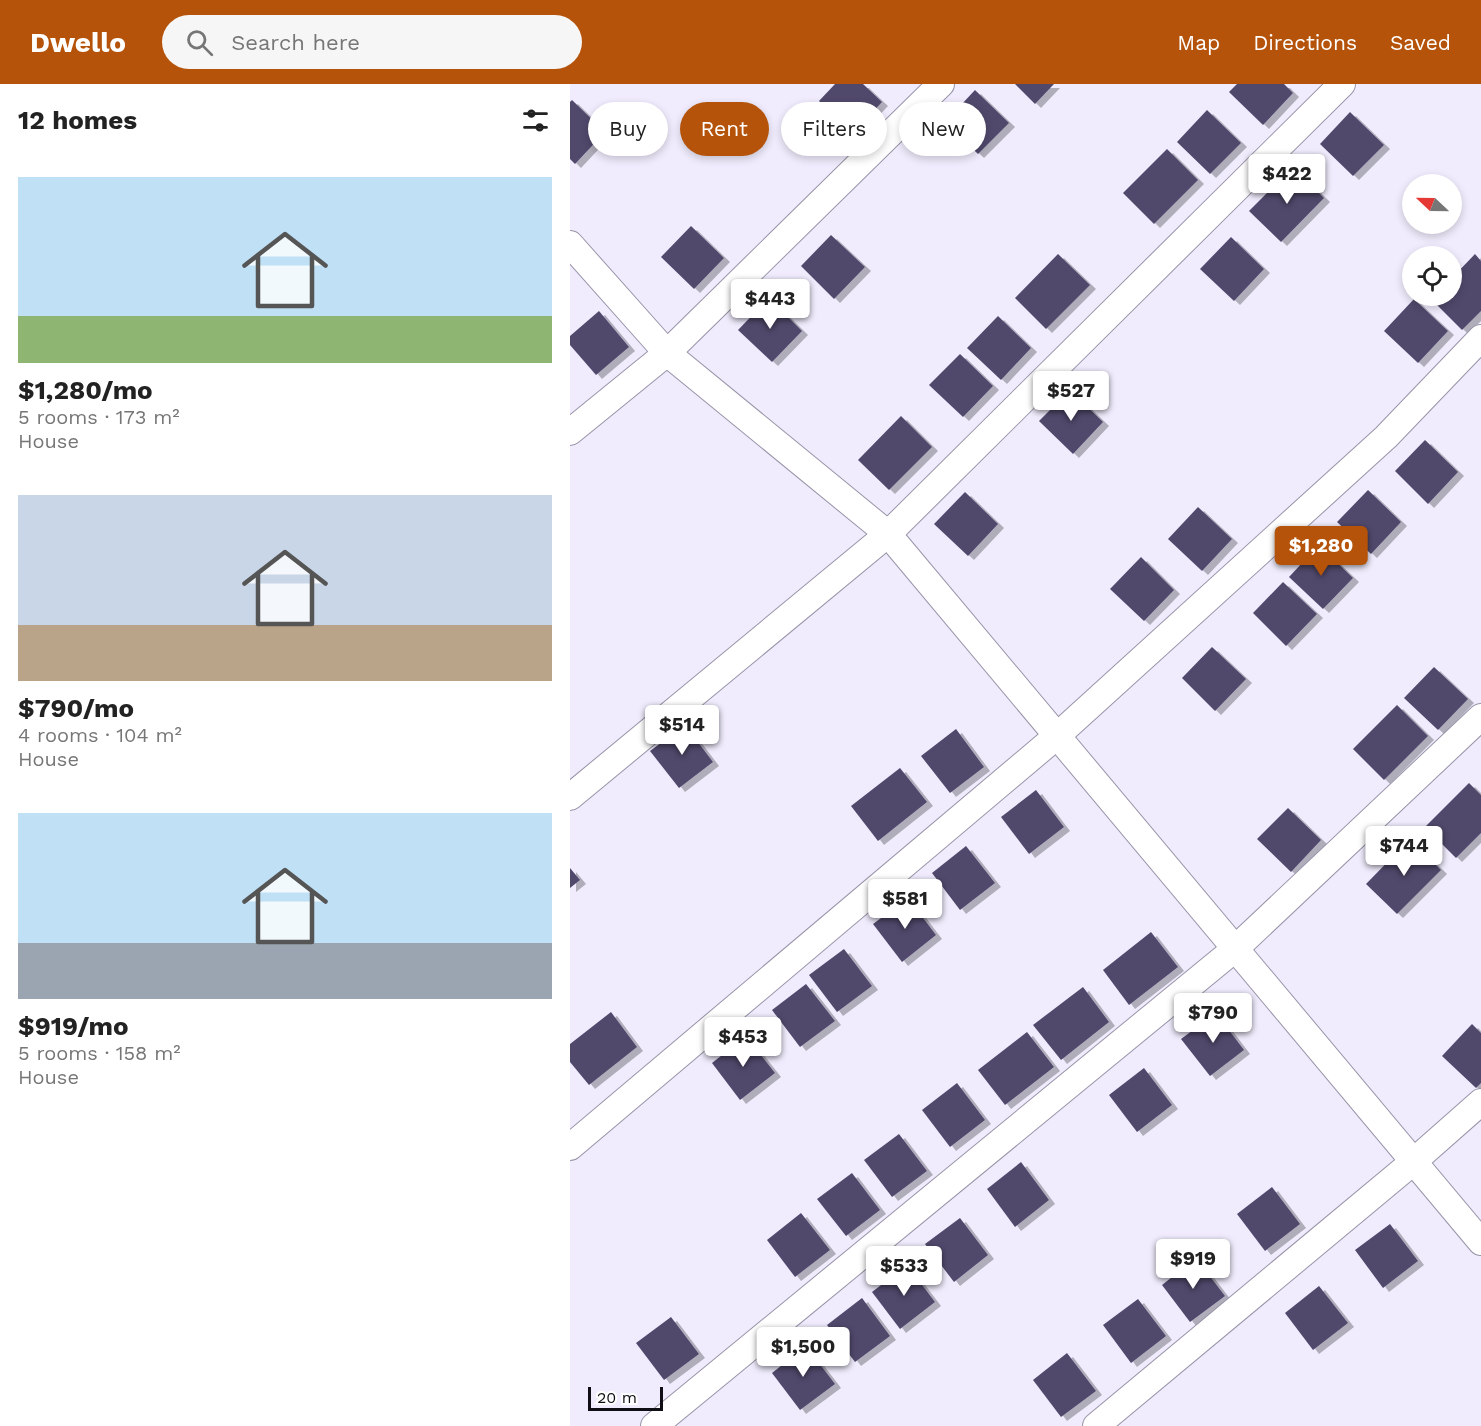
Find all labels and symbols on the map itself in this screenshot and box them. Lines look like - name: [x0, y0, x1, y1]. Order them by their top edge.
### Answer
- pin: $422: [1251, 154, 1323, 205]
- north arrow: [1402, 174, 1462, 234]
- pin: $443: [734, 279, 806, 330]
- pin: $527: [1035, 371, 1107, 422]
- pin: $1,280: [1272, 526, 1370, 577]
- pin: $514: [646, 705, 718, 756]
- pin: $744: [1368, 826, 1440, 877]
- pin: $581: [869, 879, 941, 930]
- pin: $790: [1177, 993, 1249, 1044]
- pin: $453: [707, 1017, 779, 1068]
- pin: $919: [1157, 1239, 1229, 1290]
- pin: $533: [868, 1246, 940, 1297]
- pin: $1,500: [754, 1327, 852, 1378]
- scale bar: [588, 1384, 663, 1412]

